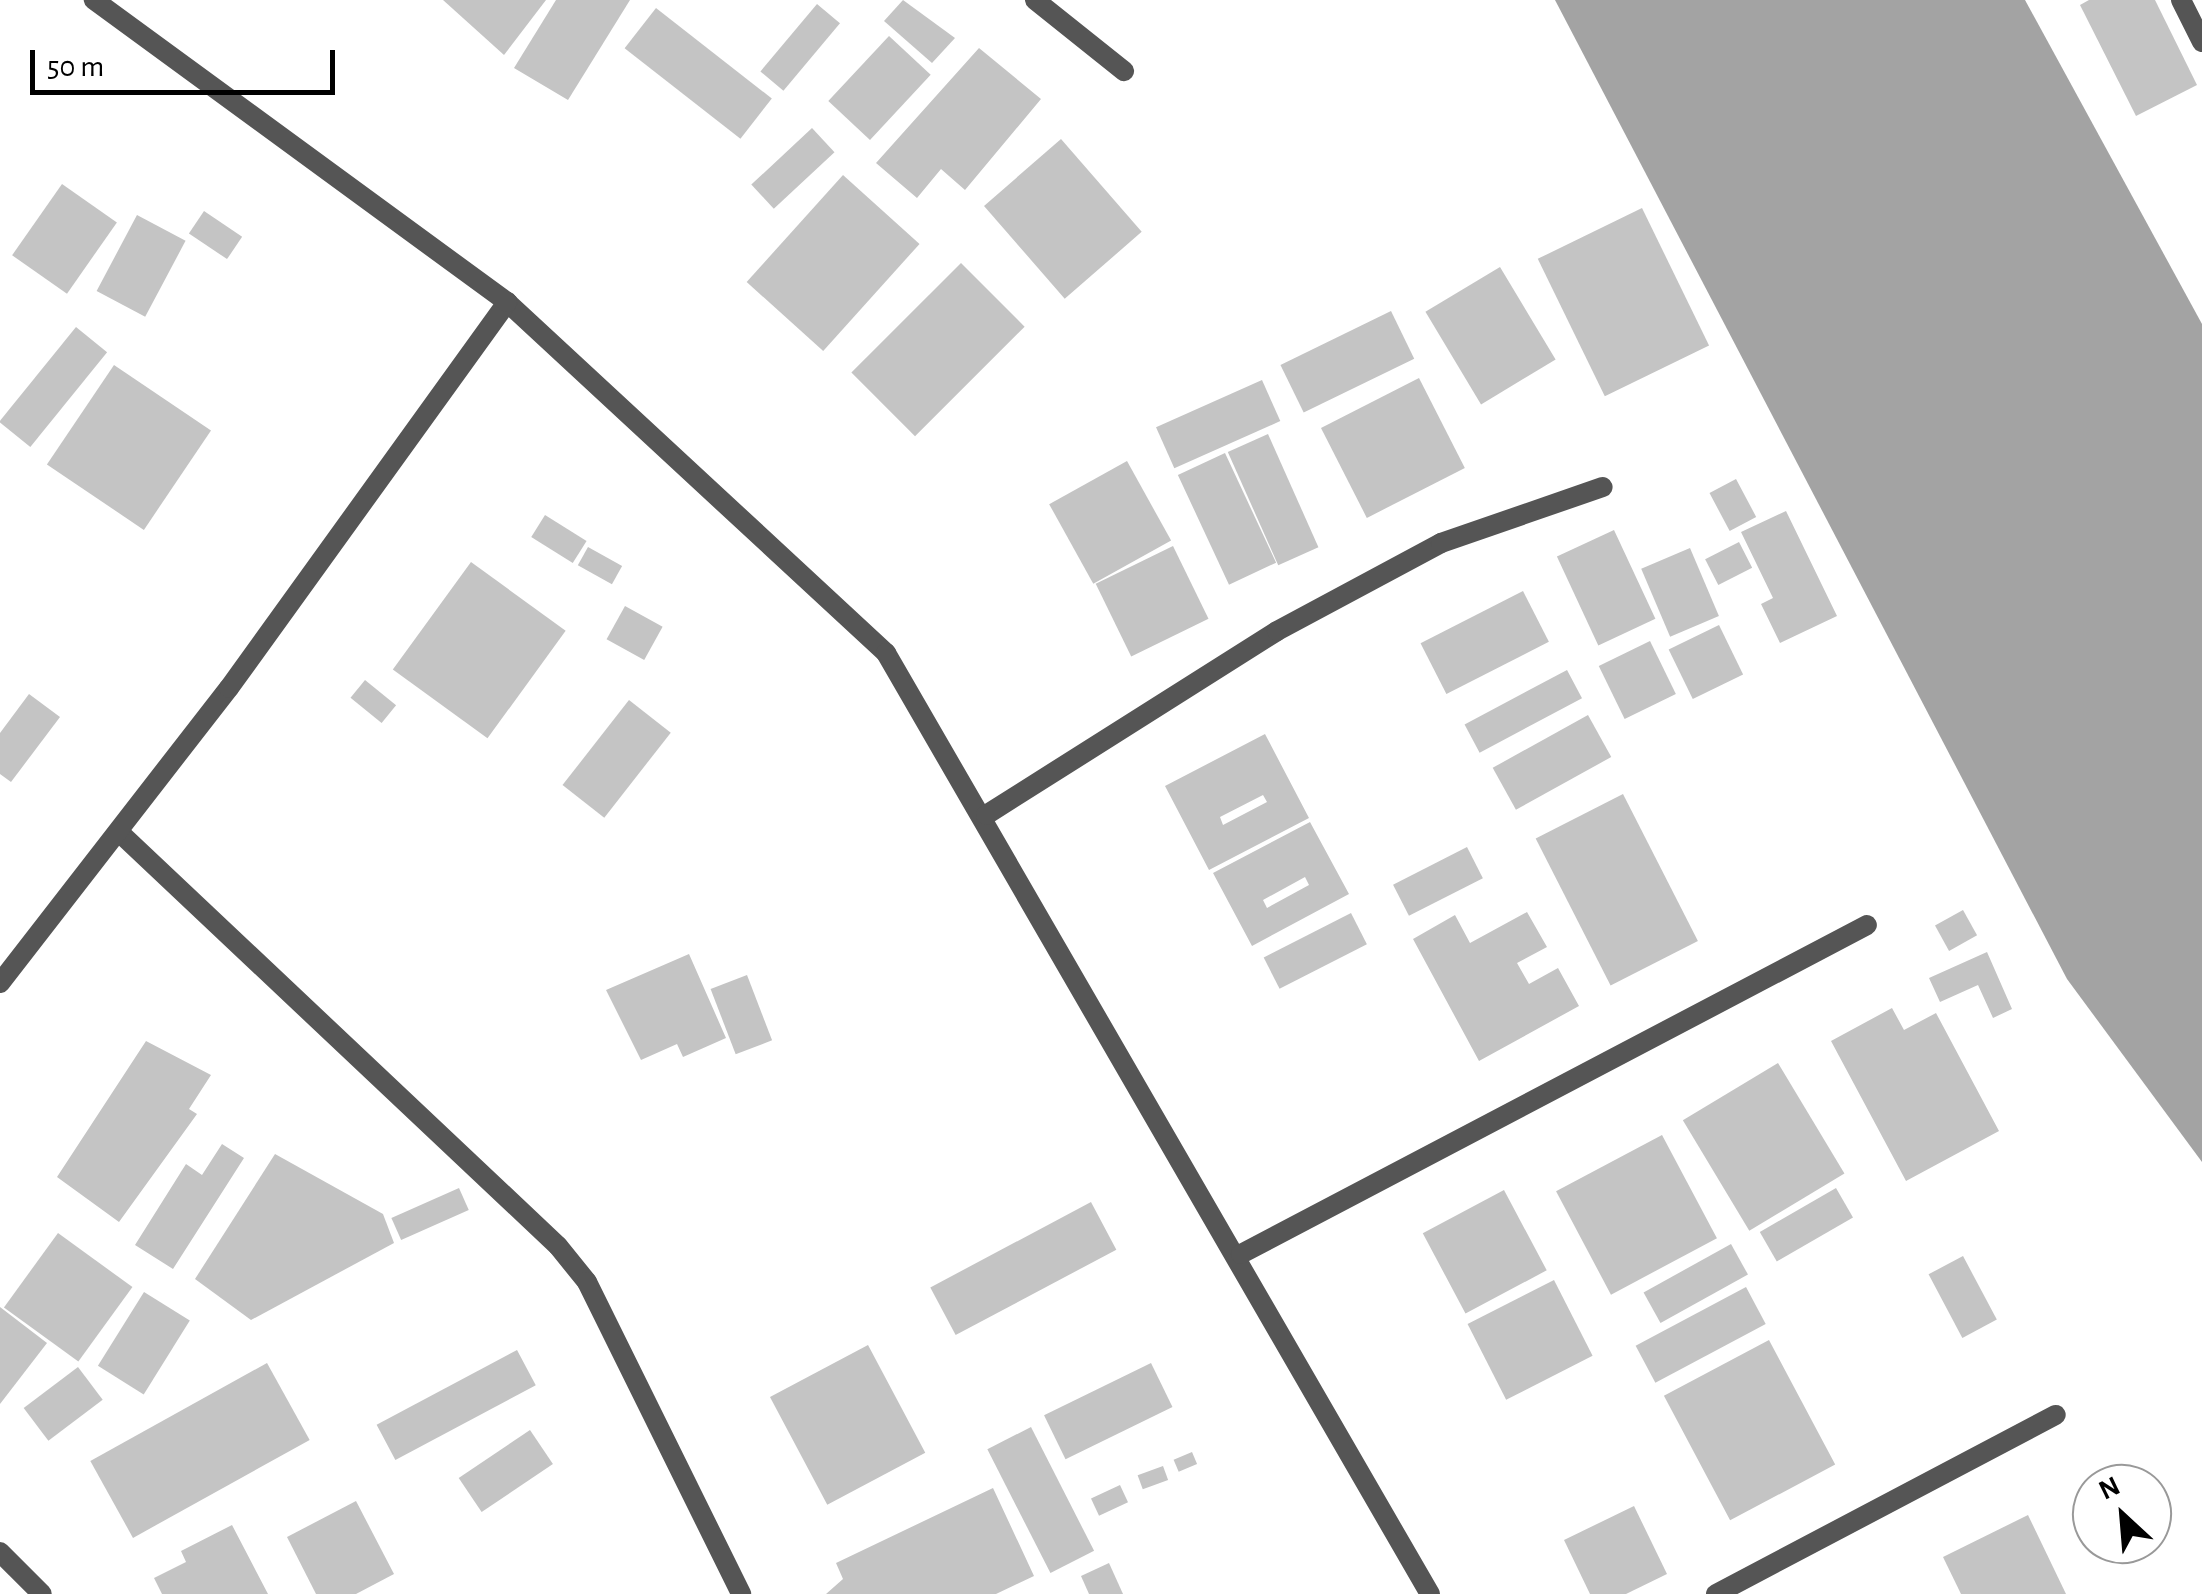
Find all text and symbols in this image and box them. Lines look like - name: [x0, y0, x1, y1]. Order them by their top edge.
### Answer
- scale bar: [35, 30, 340, 92]
- text: 50 m: [47, 52, 104, 82]
- north arrow: [2072, 1464, 2172, 1564]
- text: N: [2095, 1472, 2125, 1506]

